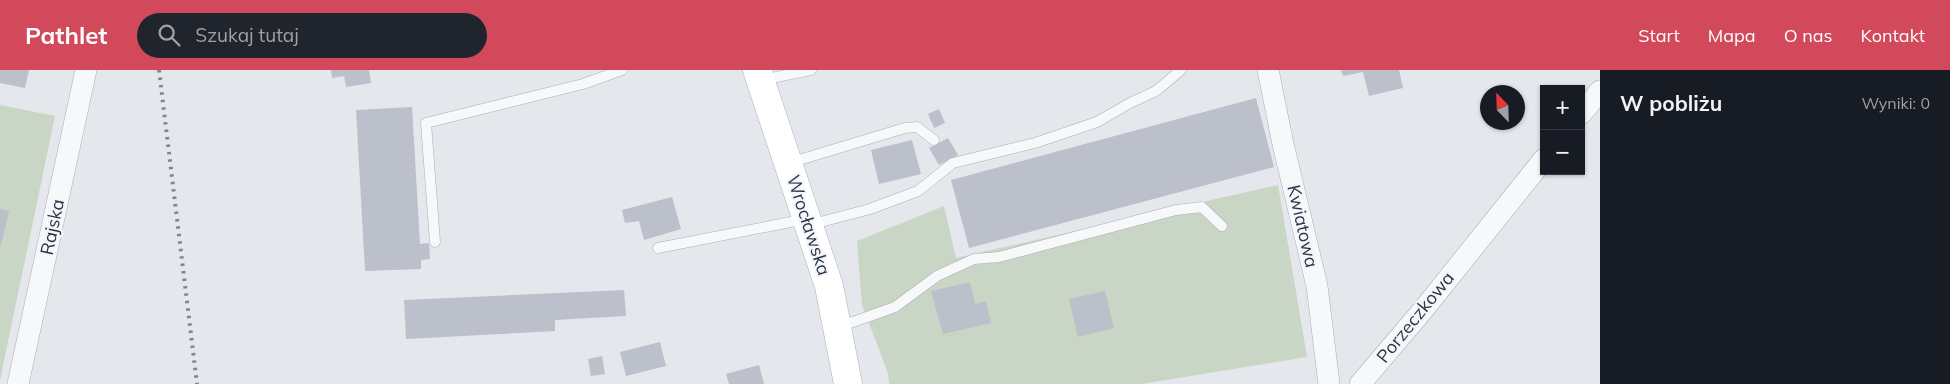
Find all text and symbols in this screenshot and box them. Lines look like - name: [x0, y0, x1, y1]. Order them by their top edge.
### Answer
- search box: [137, 13, 487, 58]
- text: Pathlet: [25, 20, 107, 50]
- icon: search: [155, 21, 183, 49]
- text: Szukaj tutaj: [195, 23, 299, 47]
- text: Start: [1638, 24, 1680, 47]
- text: Mapa: [1708, 24, 1756, 47]
- text: O nas: [1784, 24, 1833, 47]
- text: Kontakt: [1861, 24, 1925, 47]
- north arrow: [1480, 85, 1525, 130]
- map controls: [1540, 85, 1585, 175]
- button: +: [1540, 85, 1585, 130]
- text: W pobliżu: [1620, 90, 1722, 116]
- text: Wyniki: 0: [1861, 93, 1930, 113]
- button: −: [1540, 130, 1585, 175]
- street label: Wrocławska: [782, 172, 836, 278]
- street label: Kwiatowa: [1282, 182, 1324, 270]
- street label: Rajska: [35, 197, 69, 257]
- street label: Porzeczkowa: [1371, 267, 1459, 367]

